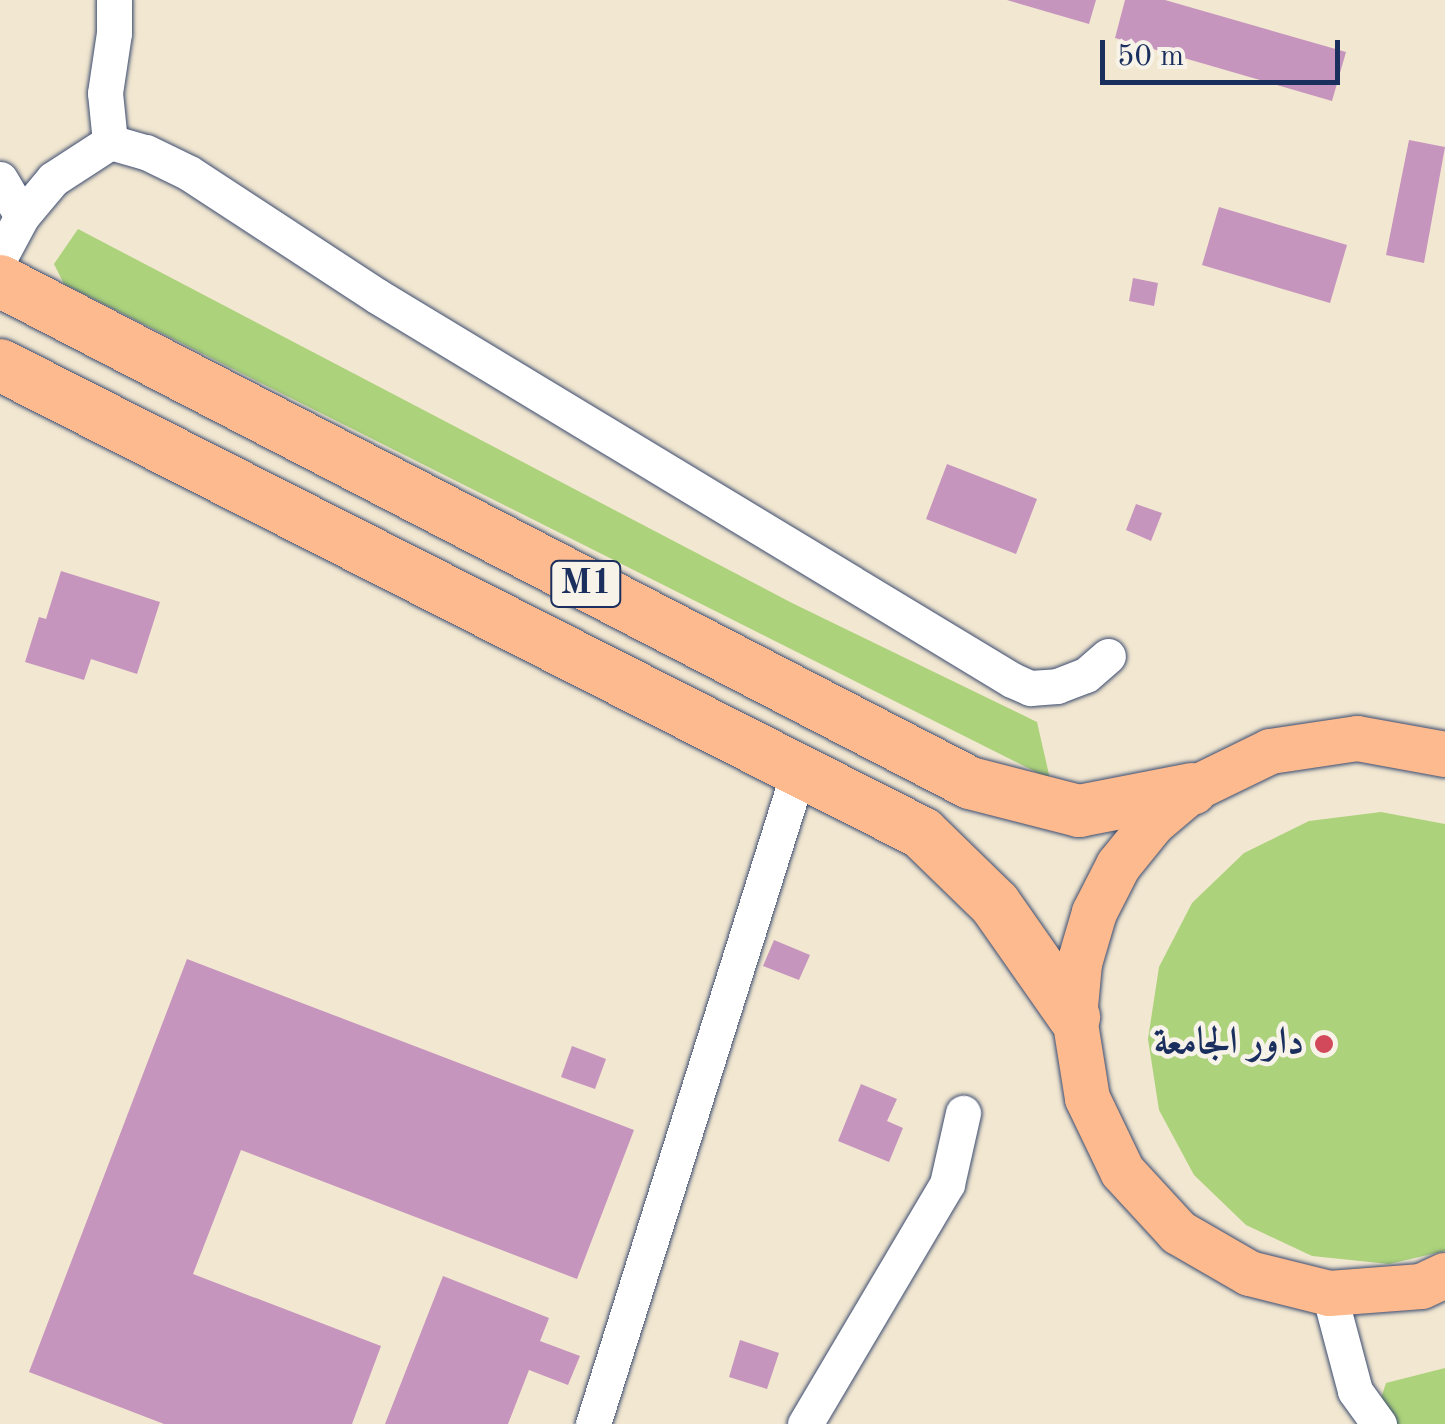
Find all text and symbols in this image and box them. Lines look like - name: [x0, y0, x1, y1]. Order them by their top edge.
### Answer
- scale bar: [1105, 20, 1345, 82]
- text: 50 m: [1117, 42, 1184, 72]
- road number: M1: [548, 554, 624, 614]
- place label: داور الجامعة: [1154, 1021, 1304, 1067]
- marker: داور الجامعة: [1313, 1033, 1335, 1055]

